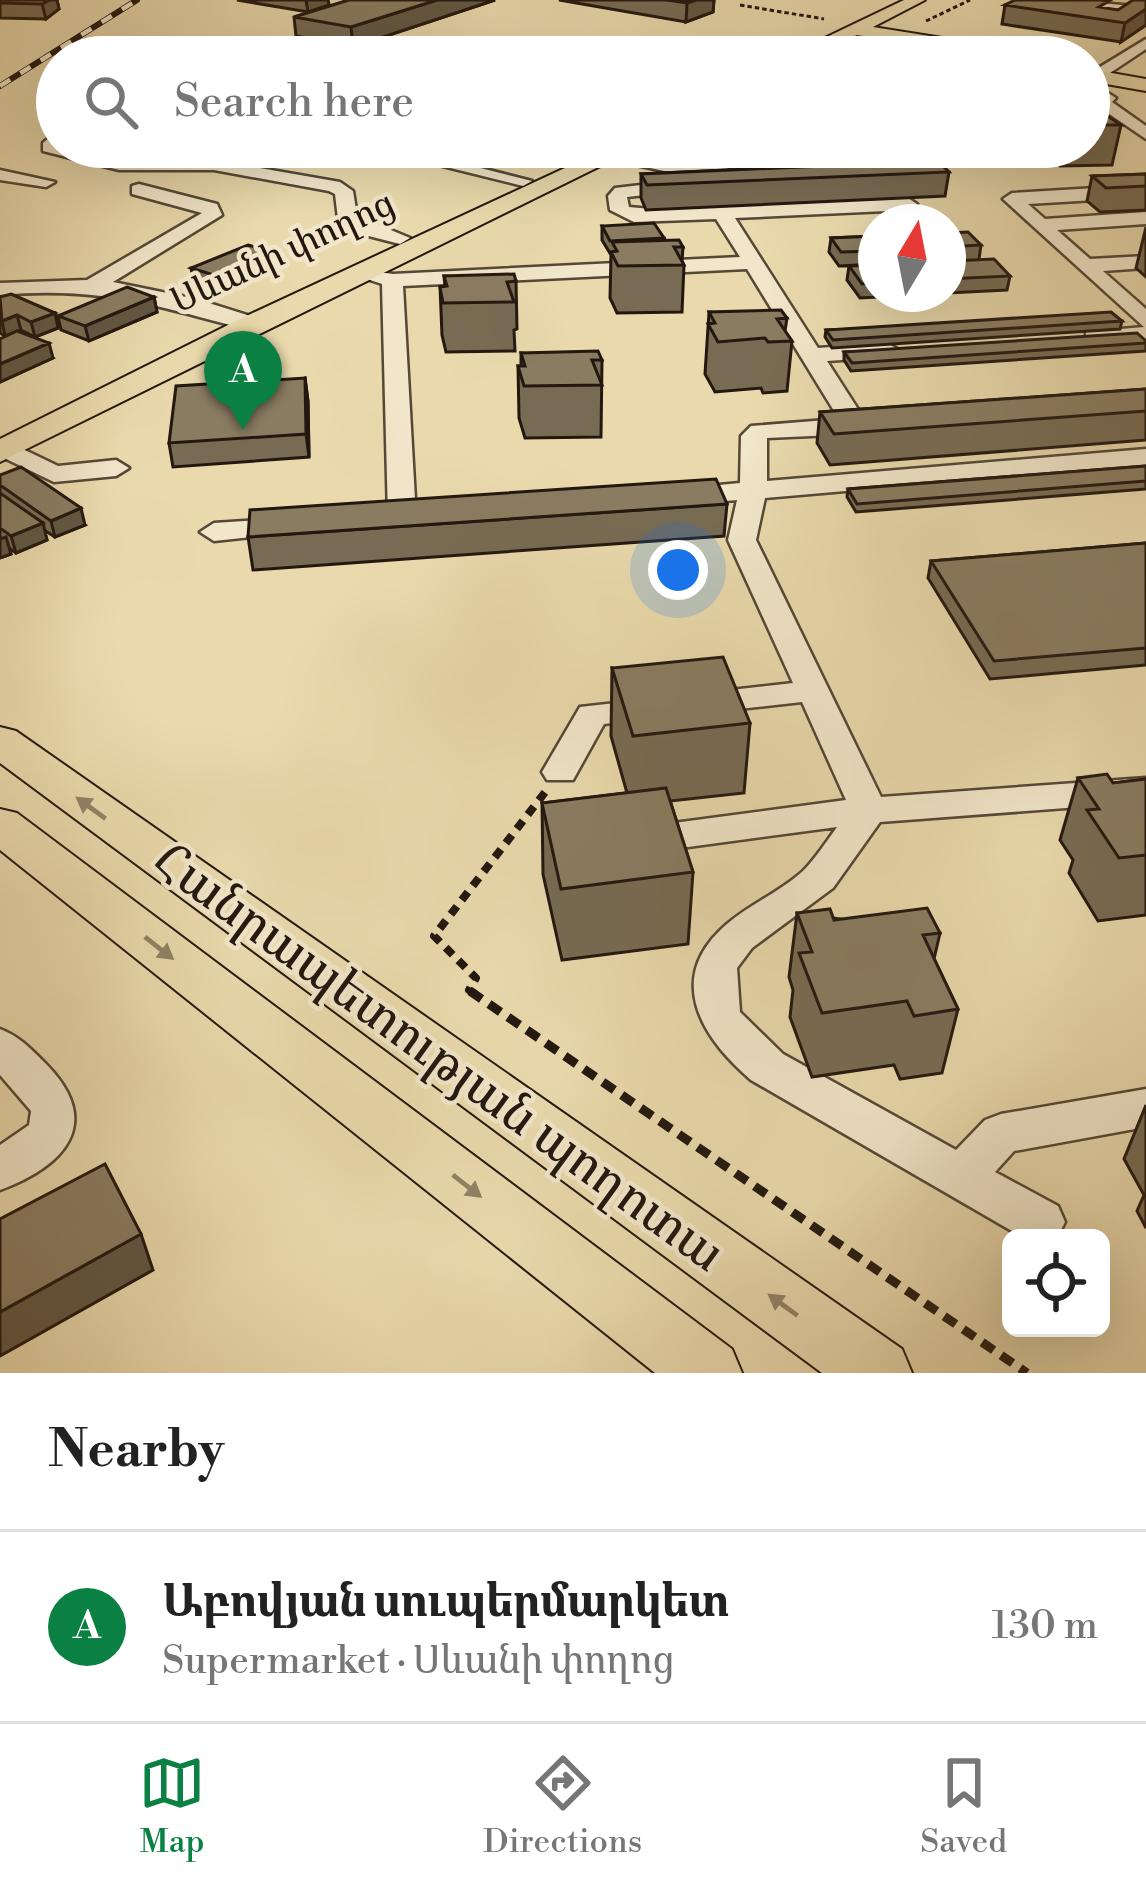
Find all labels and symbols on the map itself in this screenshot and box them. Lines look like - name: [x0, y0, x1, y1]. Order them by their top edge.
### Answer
- street label: Սևանի փողոց: [164, 182, 402, 324]
- north arrow: [858, 204, 966, 312]
- pin: A: [204, 331, 282, 430]
- your location: [648, 540, 708, 600]
- one-way arrow: [75, 796, 107, 820]
- street label: Հանրապետության պողոտա: [140, 829, 736, 1287]
- one-way arrow: [143, 935, 175, 959]
- one-way arrow: [452, 1173, 483, 1198]
- one-way arrow: [767, 1294, 799, 1317]

